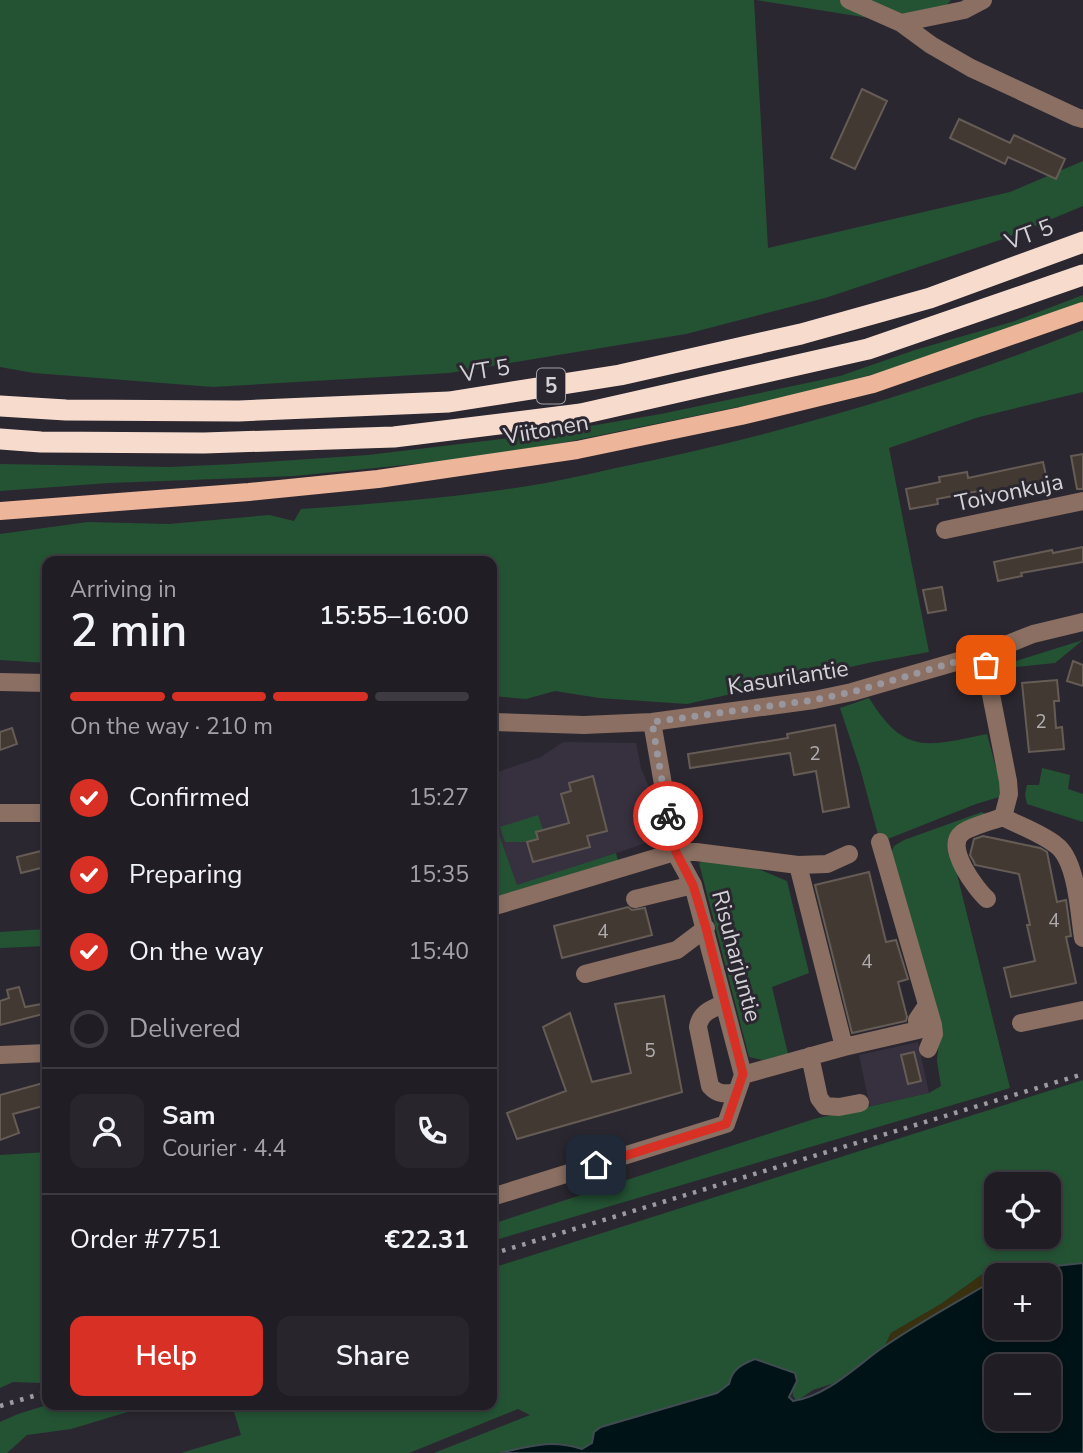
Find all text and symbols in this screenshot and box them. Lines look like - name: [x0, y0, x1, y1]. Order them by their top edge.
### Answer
- street label: VT 5: [1000, 211, 1058, 258]
- street label: VT 5: [457, 351, 512, 390]
- road number: 5: [537, 368, 565, 404]
- street label: Viitonen: [500, 407, 591, 452]
- street label: Toivonkuja: [952, 466, 1066, 519]
- text: Arriving in: [70, 574, 177, 605]
- text: 15:55–16:00: [319, 598, 469, 633]
- text: 2 min: [70, 599, 187, 662]
- pin: [956, 635, 1016, 695]
- icon: bag: [967, 646, 1005, 684]
- street label: Kasurilantie: [726, 653, 851, 702]
- house number: 2: [1035, 709, 1047, 735]
- text: On the way · 210 m: [70, 711, 273, 742]
- house number: 2: [809, 741, 821, 767]
- icon: check: [70, 779, 108, 817]
- text: Confirmed: [129, 780, 250, 815]
- courier: [633, 781, 703, 851]
- text: 15:27: [409, 782, 469, 813]
- icon: bike: [649, 797, 687, 835]
- icon: check: [70, 856, 108, 894]
- text: Preparing: [129, 857, 242, 892]
- text: 15:35: [409, 859, 469, 890]
- street label: Risuharjuntie: [704, 887, 769, 1025]
- house number: 4: [1048, 908, 1060, 934]
- house number: 4: [597, 919, 609, 945]
- icon: check: [70, 933, 108, 971]
- text: On the way: [129, 934, 263, 969]
- text: 15:40: [409, 936, 469, 967]
- house number: 4: [861, 949, 873, 975]
- text: Delivered: [129, 1011, 241, 1046]
- house number: 5: [644, 1038, 656, 1064]
- button: person: [70, 1094, 144, 1168]
- button: phone: [395, 1094, 469, 1168]
- text: Sam: [162, 1098, 215, 1133]
- text: Courier · 4.4: [162, 1133, 286, 1164]
- pin: [566, 1135, 626, 1195]
- icon: home: [577, 1146, 615, 1184]
- map controls: [984, 1172, 1061, 1431]
- button: locate: [984, 1172, 1061, 1249]
- text: Order #7751: [70, 1222, 222, 1257]
- text: €22.31: [385, 1222, 469, 1257]
- button: +: [984, 1263, 1061, 1340]
- button: Help: [70, 1316, 263, 1396]
- button: Share: [277, 1316, 469, 1396]
- button: −: [984, 1354, 1061, 1431]

